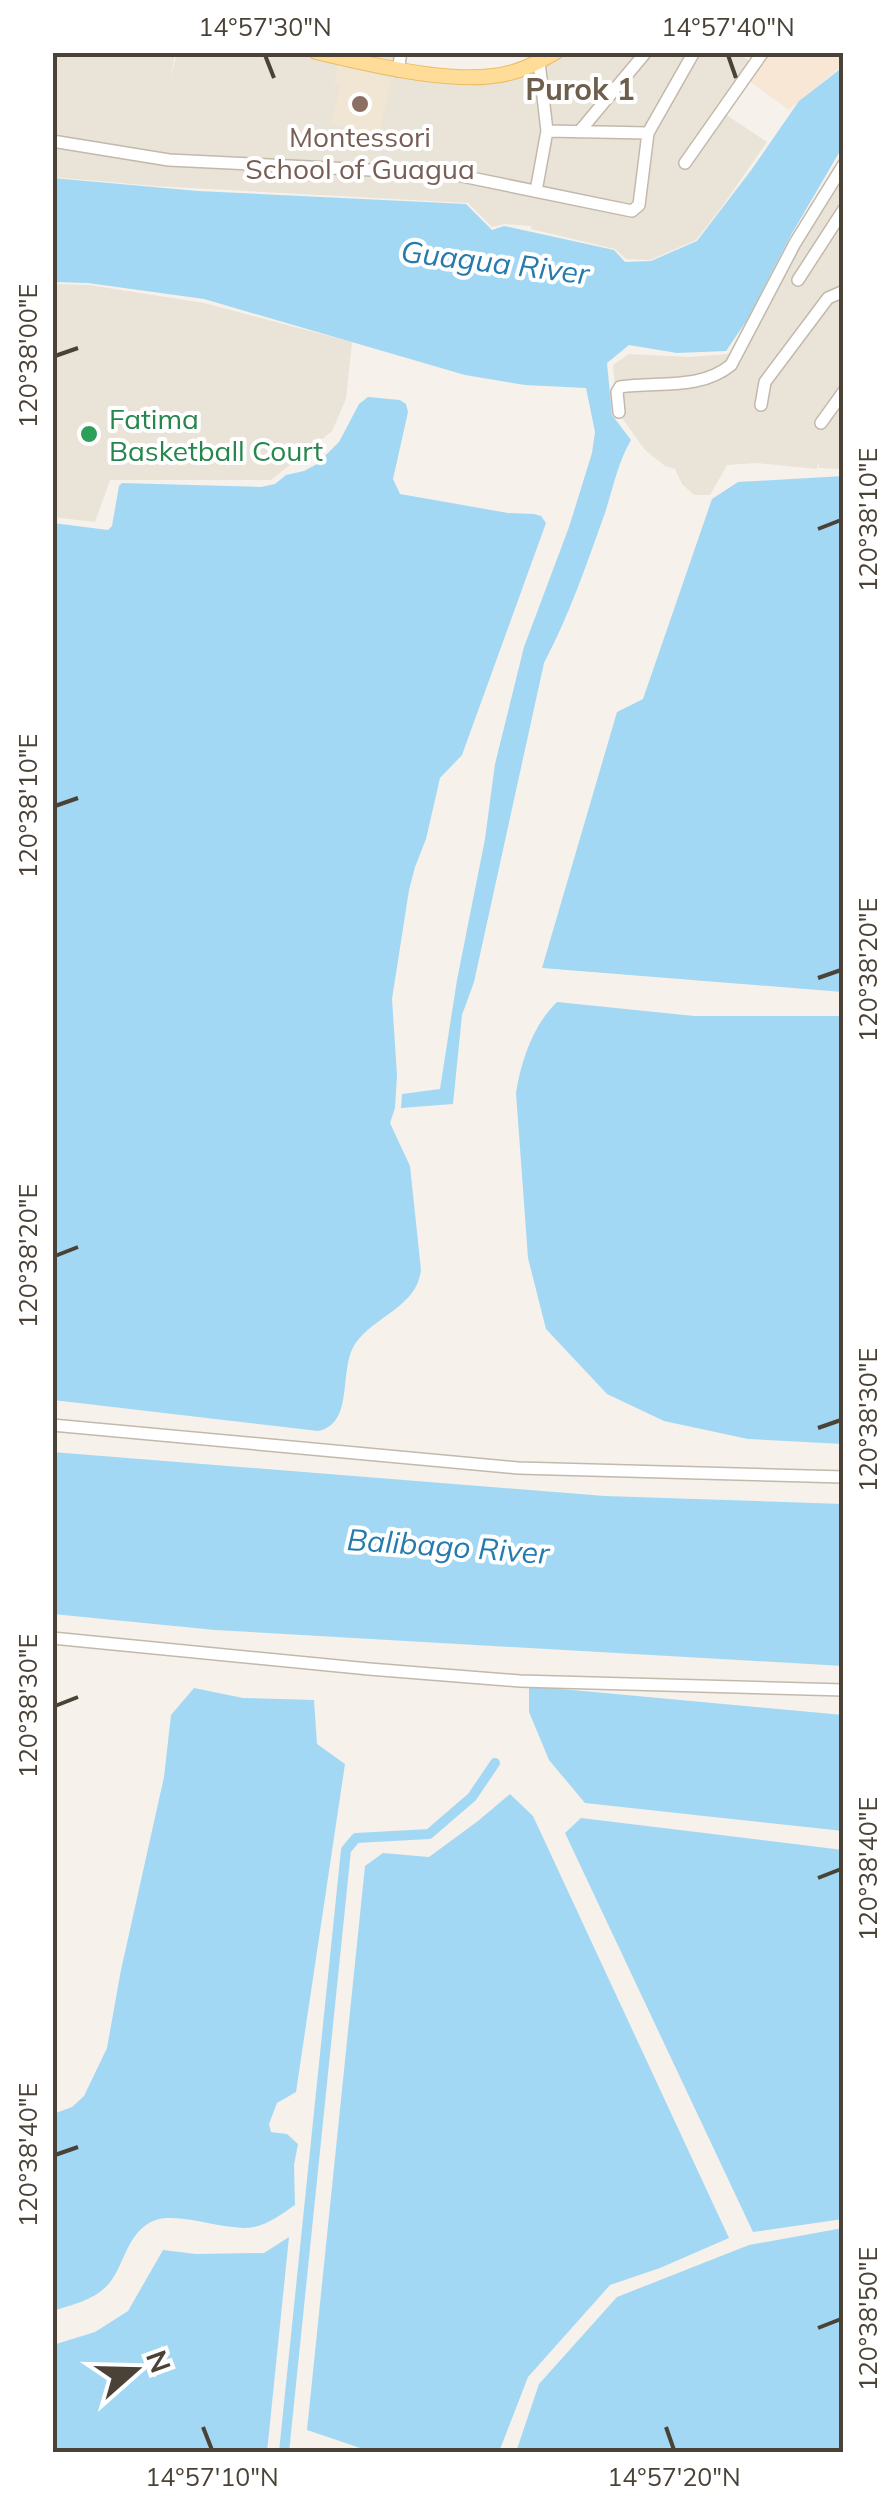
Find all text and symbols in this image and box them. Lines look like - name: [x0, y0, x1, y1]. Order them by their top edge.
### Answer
- text: 14°57'30"N: [198, 11, 332, 42]
- text: 14°57'40"N: [661, 11, 795, 42]
- district label: Purok 1: [525, 70, 635, 108]
- marker: Montessori School of Guagua: [349, 93, 371, 115]
- place label: Montessori School of Guagua: [245, 119, 475, 186]
- water label: Guagua River: [399, 232, 592, 293]
- text: 120°38'00"E: [12, 284, 43, 428]
- place label: Fatima Basketball Court: [109, 401, 323, 468]
- marker: Fatima Basketball Court: [78, 423, 100, 445]
- text: 120°38'10"E: [852, 448, 883, 592]
- text: 120°38'10"E: [12, 734, 43, 878]
- text: 120°38'20"E: [852, 898, 883, 1042]
- text: 120°38'20"E: [12, 1184, 43, 1328]
- text: 120°38'30"E: [852, 1348, 883, 1492]
- water label: Balibago River: [346, 1520, 551, 1572]
- text: 120°38'30"E: [12, 1634, 43, 1778]
- text: 120°38'40"E: [852, 1797, 883, 1941]
- text: 120°38'40"E: [12, 2083, 43, 2227]
- text: 120°38'50"E: [852, 2247, 883, 2391]
- north arrow: [85, 2320, 185, 2420]
- text: N: [139, 2345, 179, 2377]
- text: 14°57'10"N: [145, 2461, 279, 2492]
- text: 14°57'20"N: [607, 2461, 741, 2492]

